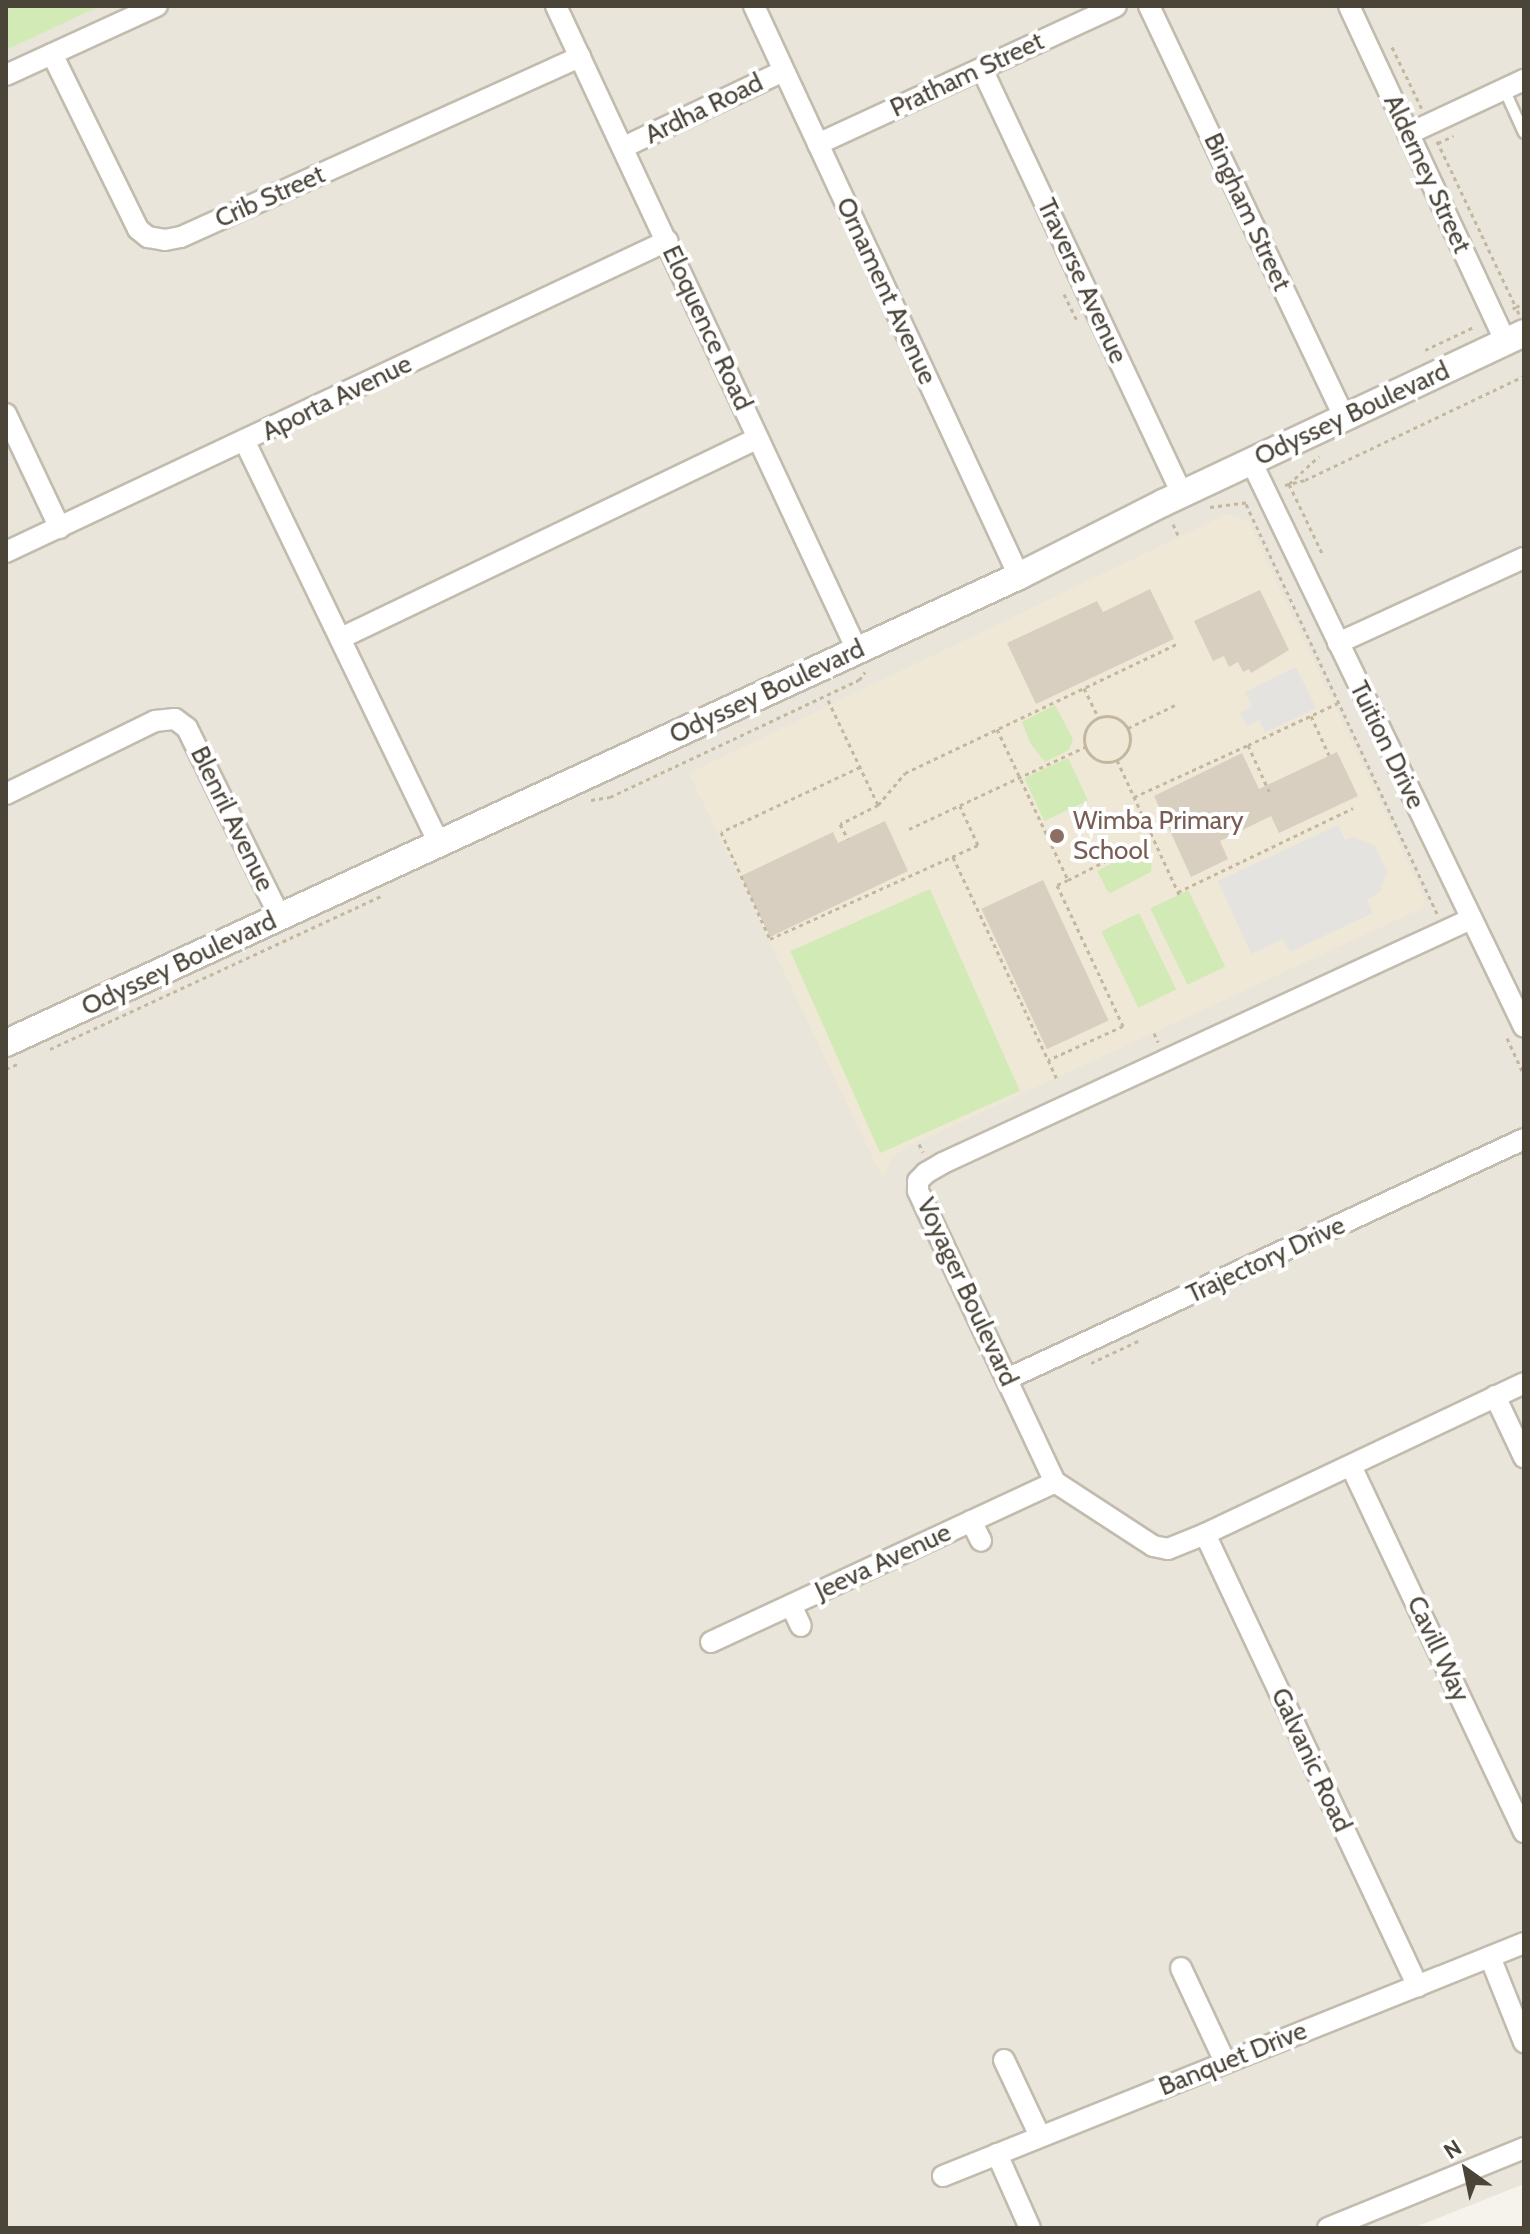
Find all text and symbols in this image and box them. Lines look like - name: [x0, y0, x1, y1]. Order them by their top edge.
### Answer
- street label: Pratham Street: [885, 26, 1049, 124]
- street label: Ardha Road: [640, 67, 768, 151]
- street label: Alderney Street: [1377, 90, 1477, 258]
- street label: Bingham Street: [1197, 128, 1297, 296]
- street label: Crib Street: [210, 159, 330, 235]
- street label: Ornament Avenue: [829, 193, 943, 389]
- street label: Traverse Avenue: [1030, 194, 1134, 368]
- street label: Eloquence Road: [655, 241, 759, 415]
- street label: Aporta Avenue: [257, 348, 417, 448]
- street label: Odyssey Boulevard: [1250, 355, 1454, 473]
- street label: Odyssey Boulevard: [665, 633, 869, 751]
- street label: Tuition Drive: [1343, 676, 1431, 814]
- street label: Blenril Avenue: [183, 741, 281, 897]
- place label: Wimba Primary School: [1073, 805, 1244, 866]
- marker: Wimba Primary School: [1048, 827, 1066, 845]
- street label: Odyssey Boulevard: [77, 905, 281, 1023]
- street label: Voyager Boulevard: [910, 1193, 1024, 1391]
- street label: Trajectory Drive: [1182, 1210, 1350, 1310]
- street label: Jeeva Avenue: [810, 1517, 956, 1607]
- street label: Cavill Way: [1400, 1591, 1476, 1707]
- street label: Galvanic Road: [1264, 1683, 1358, 1837]
- street label: Banquet Drive: [1154, 2015, 1312, 2103]
- north arrow: [1426, 2130, 1506, 2210]
- text: N: [1439, 2134, 1467, 2165]

